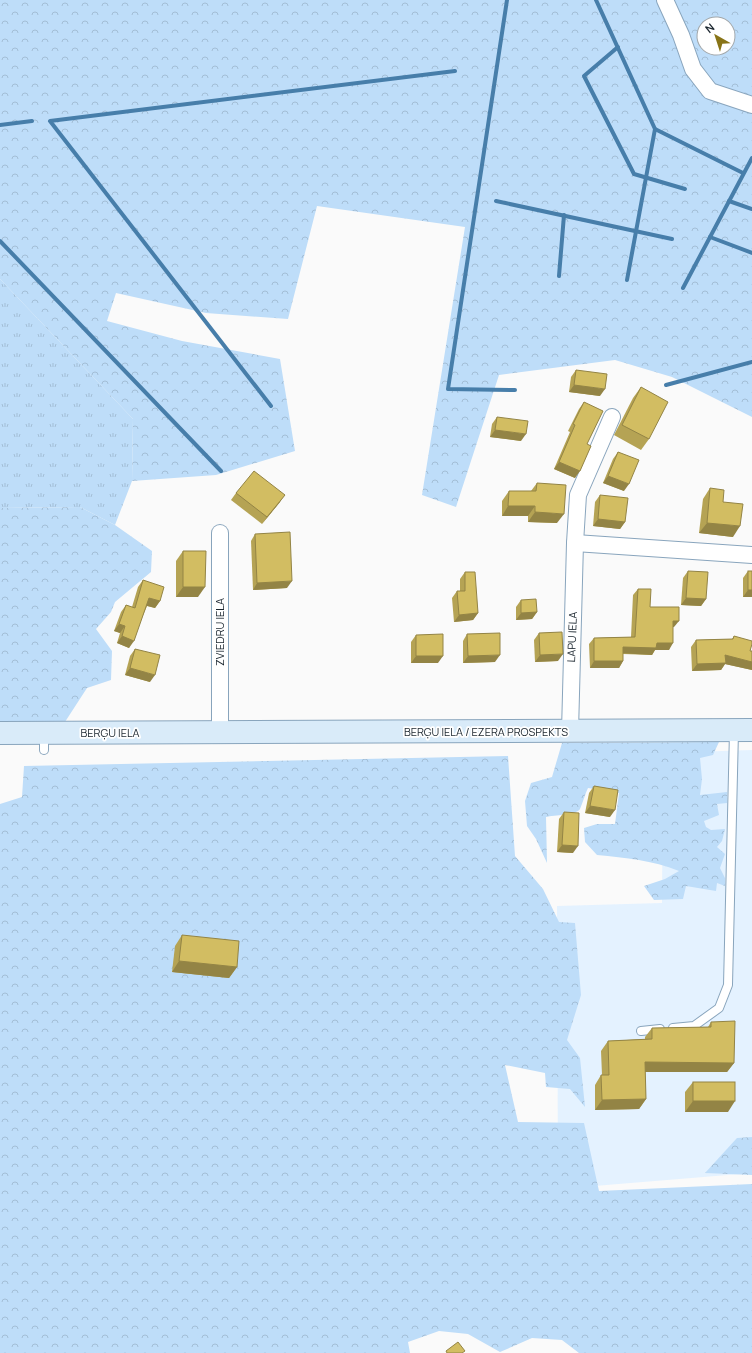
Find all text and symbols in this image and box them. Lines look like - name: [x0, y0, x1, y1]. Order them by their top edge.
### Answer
- north arrow: [696, 16, 736, 56]
- text: N: [702, 19, 717, 36]
- street label: ZVIEDRU IELA: [212, 598, 227, 666]
- street label: LAPU IELA: [563, 611, 580, 663]
- street label: BERĢU IELA / EZERA PROSPEKTS: [404, 724, 568, 739]
- street label: BERĢU IELA: [80, 725, 140, 740]

